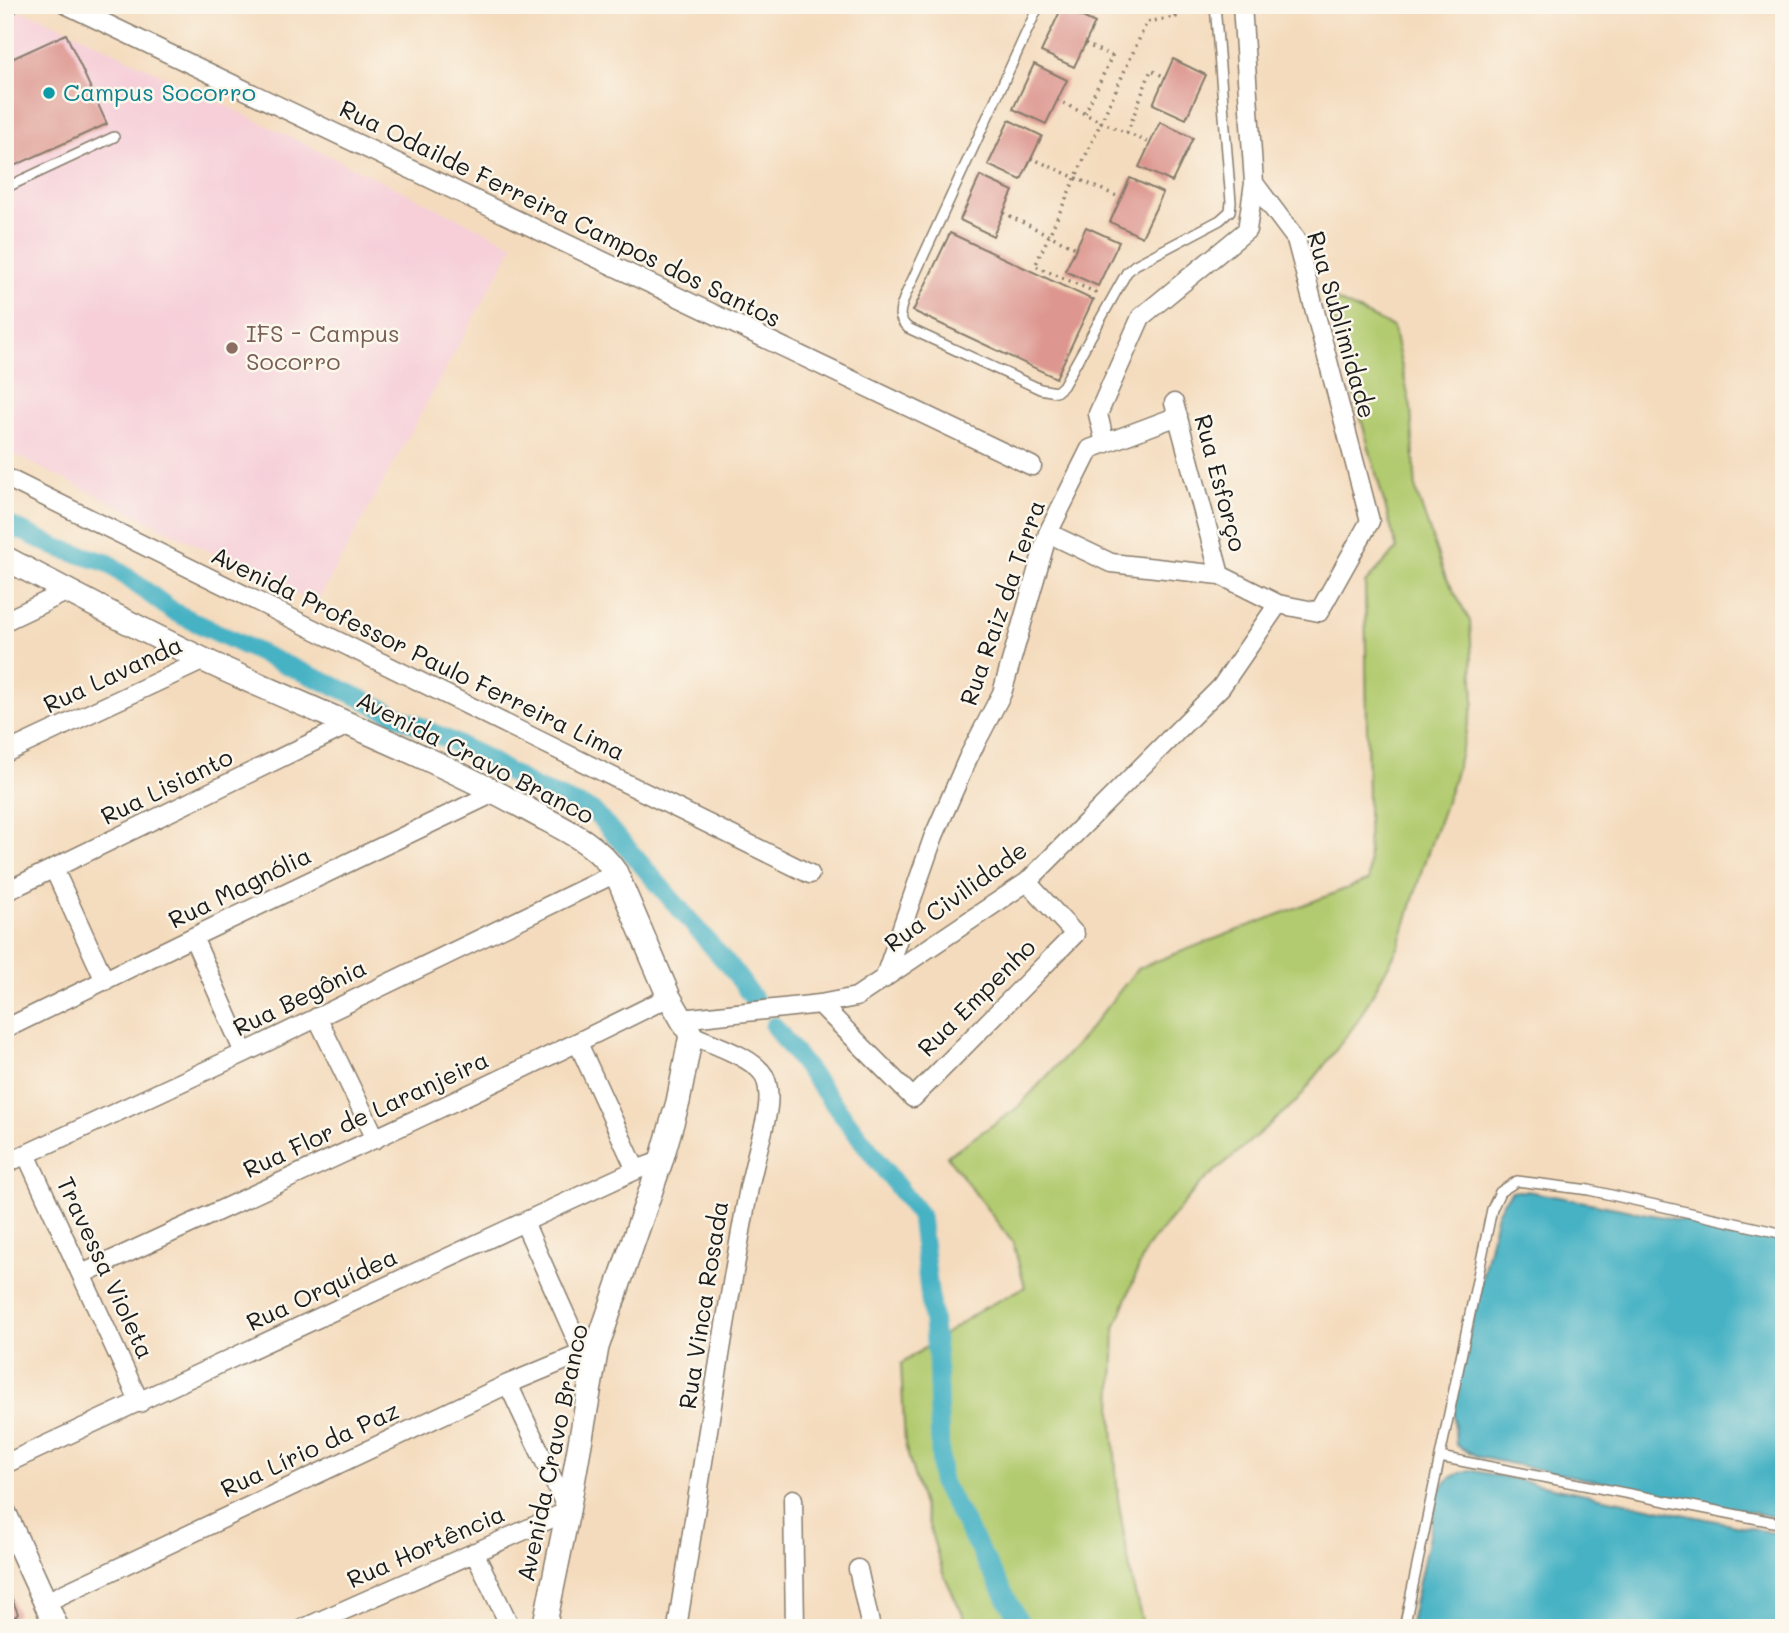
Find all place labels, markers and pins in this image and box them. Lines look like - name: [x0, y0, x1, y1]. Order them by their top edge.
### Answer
- place label: Campus Socorro: [63, 76, 256, 107]
- marker: Campus Socorro: [41, 85, 57, 101]
- place label: IFS - Campus Socorro: [246, 317, 400, 376]
- marker: IFS - Campus Socorro: [224, 340, 240, 356]

